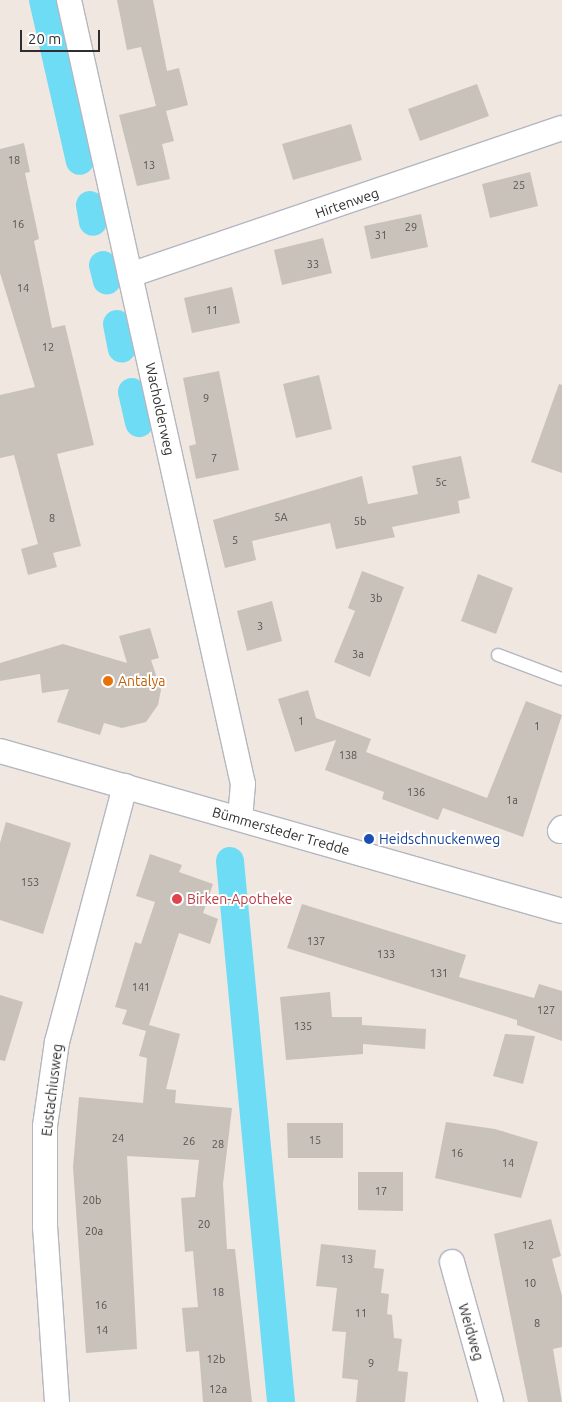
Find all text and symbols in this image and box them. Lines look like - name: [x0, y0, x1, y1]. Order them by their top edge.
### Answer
- scale bar: [22, 20, 102, 52]
- text: 20 m: [28, 30, 61, 47]
- house number: 18: [8, 153, 20, 167]
- house number: 13: [143, 158, 155, 172]
- house number: 25: [513, 178, 525, 192]
- street label: Hirtenweg: [313, 184, 381, 222]
- house number: 16: [12, 217, 24, 231]
- house number: 29: [405, 220, 417, 234]
- house number: 31: [375, 228, 387, 242]
- house number: 33: [307, 257, 319, 271]
- house number: 14: [17, 281, 29, 295]
- house number: 11: [206, 303, 218, 317]
- house number: 12: [42, 340, 54, 354]
- street label: Wacholderweg: [142, 361, 178, 457]
- house number: 9: [203, 391, 209, 405]
- house number: 7: [211, 451, 217, 465]
- house number: 5c: [435, 475, 447, 489]
- house number: 5A: [274, 510, 288, 524]
- house number: 8: [49, 511, 55, 525]
- house number: 5b: [354, 514, 366, 528]
- house number: 5: [232, 533, 238, 547]
- house number: 3b: [370, 591, 382, 605]
- house number: 3: [257, 619, 263, 633]
- house number: 3a: [352, 647, 364, 661]
- place label: Antalya: [118, 673, 165, 689]
- marker: Antalya: [102, 675, 114, 687]
- house number: 1: [298, 714, 304, 728]
- house number: 1: [534, 719, 540, 733]
- house number: 138: [339, 748, 357, 762]
- house number: 136: [407, 785, 425, 799]
- house number: 1a: [506, 793, 518, 807]
- street label: Bümmersteder Tredde: [210, 803, 352, 859]
- place label: Heidschnuckenweg: [379, 831, 500, 847]
- marker: Heidschnuckenweg: [363, 833, 375, 845]
- house number: 153: [21, 875, 39, 889]
- place label: Birken-Apotheke: [187, 891, 292, 907]
- marker: Birken-Apotheke: [171, 893, 183, 905]
- house number: 137: [307, 934, 325, 948]
- house number: 133: [377, 947, 395, 961]
- house number: 131: [430, 966, 448, 980]
- house number: 141: [132, 980, 150, 994]
- house number: 127: [537, 1003, 555, 1017]
- house number: 135: [294, 1019, 312, 1033]
- street label: Eustachiusweg: [38, 1043, 66, 1137]
- house number: 24: [112, 1131, 124, 1145]
- house number: 15: [309, 1133, 321, 1147]
- house number: 26: [183, 1134, 195, 1148]
- house number: 28: [212, 1137, 224, 1151]
- house number: 16: [451, 1146, 463, 1160]
- house number: 14: [502, 1156, 514, 1170]
- house number: 17: [375, 1184, 387, 1198]
- house number: 20b: [83, 1193, 101, 1207]
- house number: 20: [198, 1217, 210, 1231]
- house number: 20a: [85, 1224, 103, 1238]
- house number: 12: [522, 1238, 534, 1252]
- house number: 13: [341, 1252, 353, 1266]
- house number: 10: [524, 1276, 536, 1290]
- house number: 18: [212, 1285, 224, 1299]
- house number: 16: [95, 1298, 107, 1312]
- street label: Weidweg: [455, 1301, 487, 1363]
- house number: 11: [355, 1306, 367, 1320]
- house number: 8: [534, 1316, 540, 1330]
- house number: 14: [96, 1323, 108, 1337]
- house number: 12b: [207, 1352, 225, 1366]
- house number: 9: [368, 1356, 374, 1370]
- house number: 12a: [209, 1382, 227, 1396]

